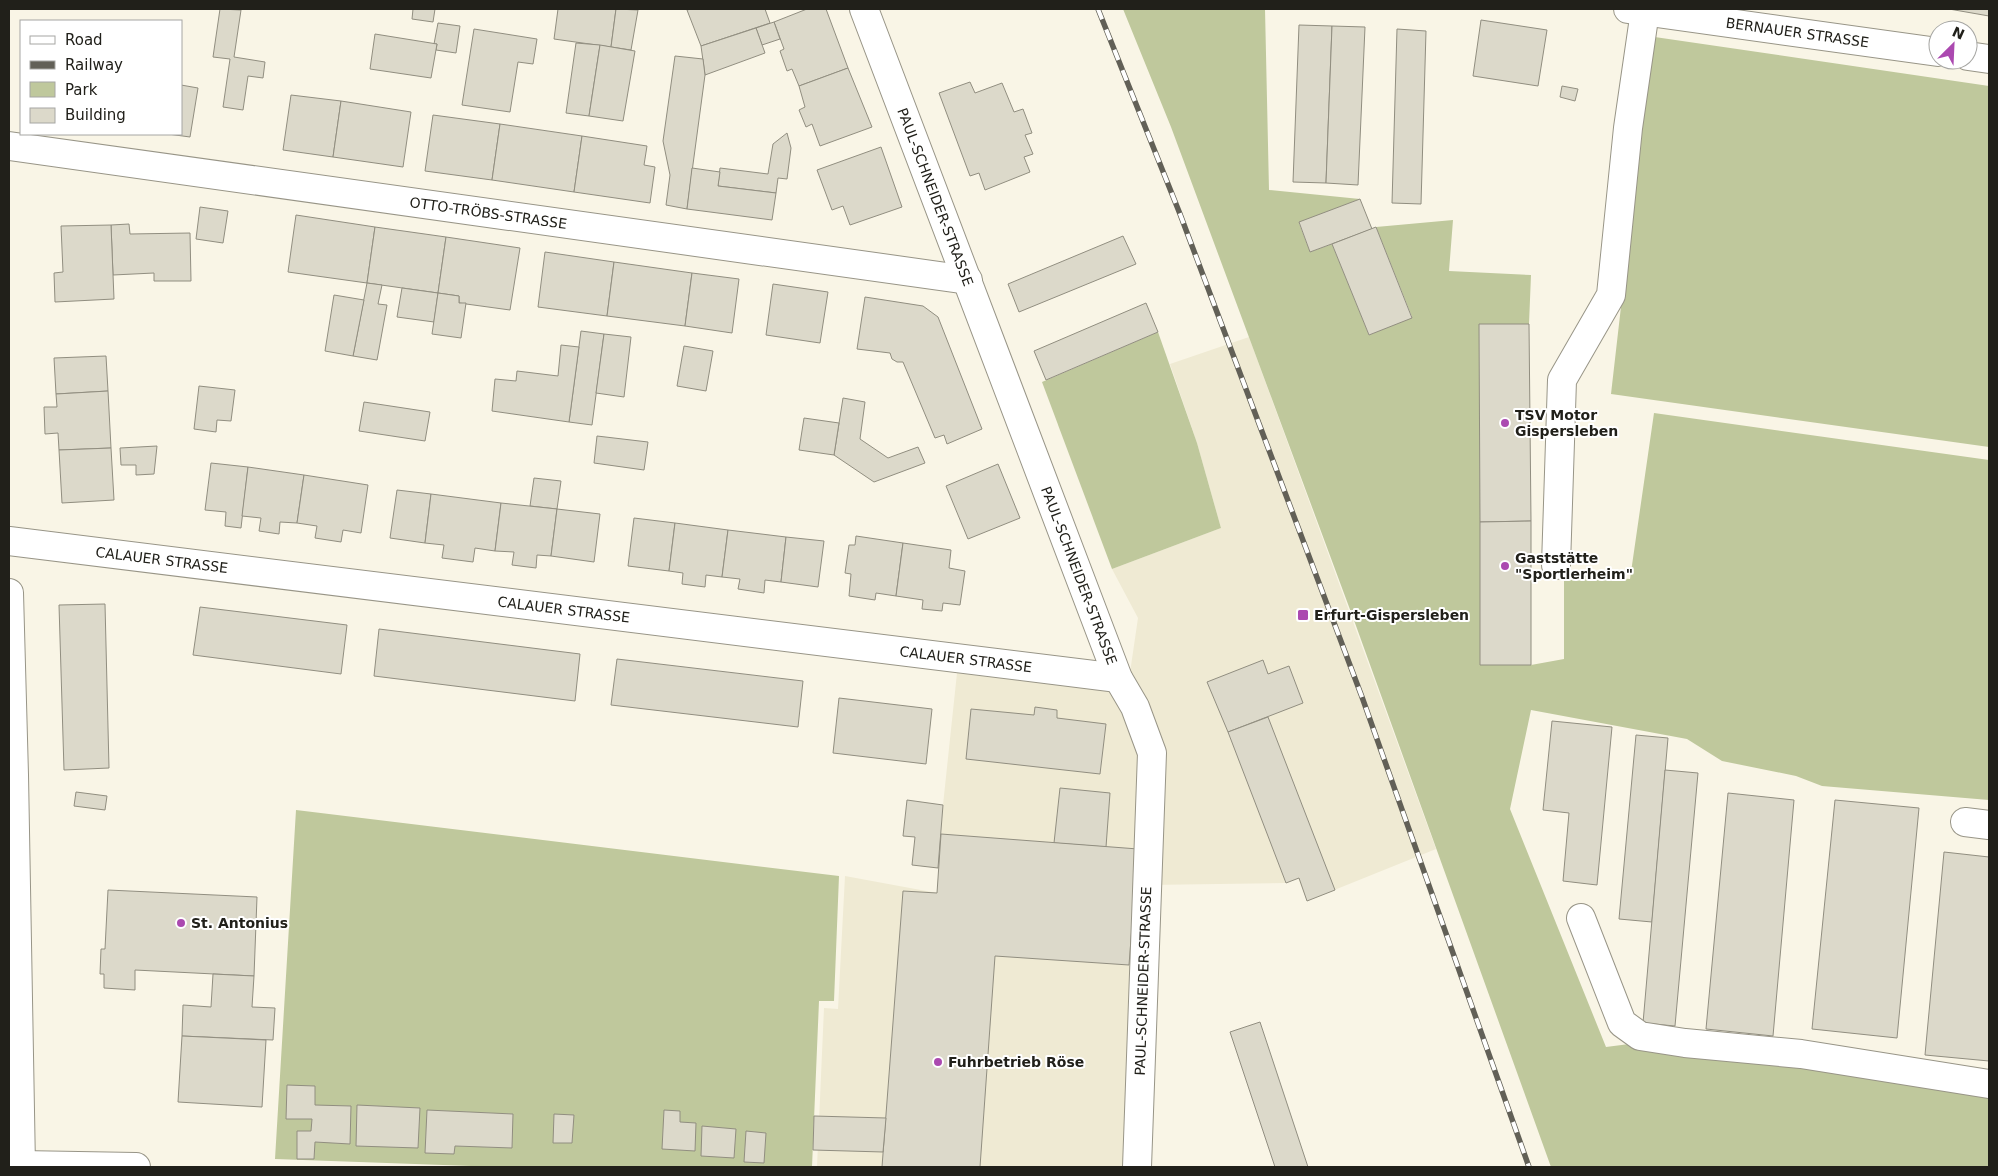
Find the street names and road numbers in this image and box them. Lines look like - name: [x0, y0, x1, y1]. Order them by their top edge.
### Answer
- street label: BERNAUER STRASSE: [1725, 15, 1870, 50]
- street label: PAUL-SCHNEIDER-STRASSE: [894, 106, 976, 288]
- street label: OTTO-TRÖBS-STRASSE: [409, 194, 568, 232]
- street label: PAUL-SCHNEIDER-STRASSE: [1038, 484, 1120, 667]
- street label: CALAUER STRASSE: [95, 544, 229, 576]
- street label: CALAUER STRASSE: [497, 593, 631, 626]
- street label: CALAUER STRASSE: [899, 643, 1033, 675]
- street label: PAUL-SCHNEIDER-STRASSE: [1132, 886, 1154, 1076]

